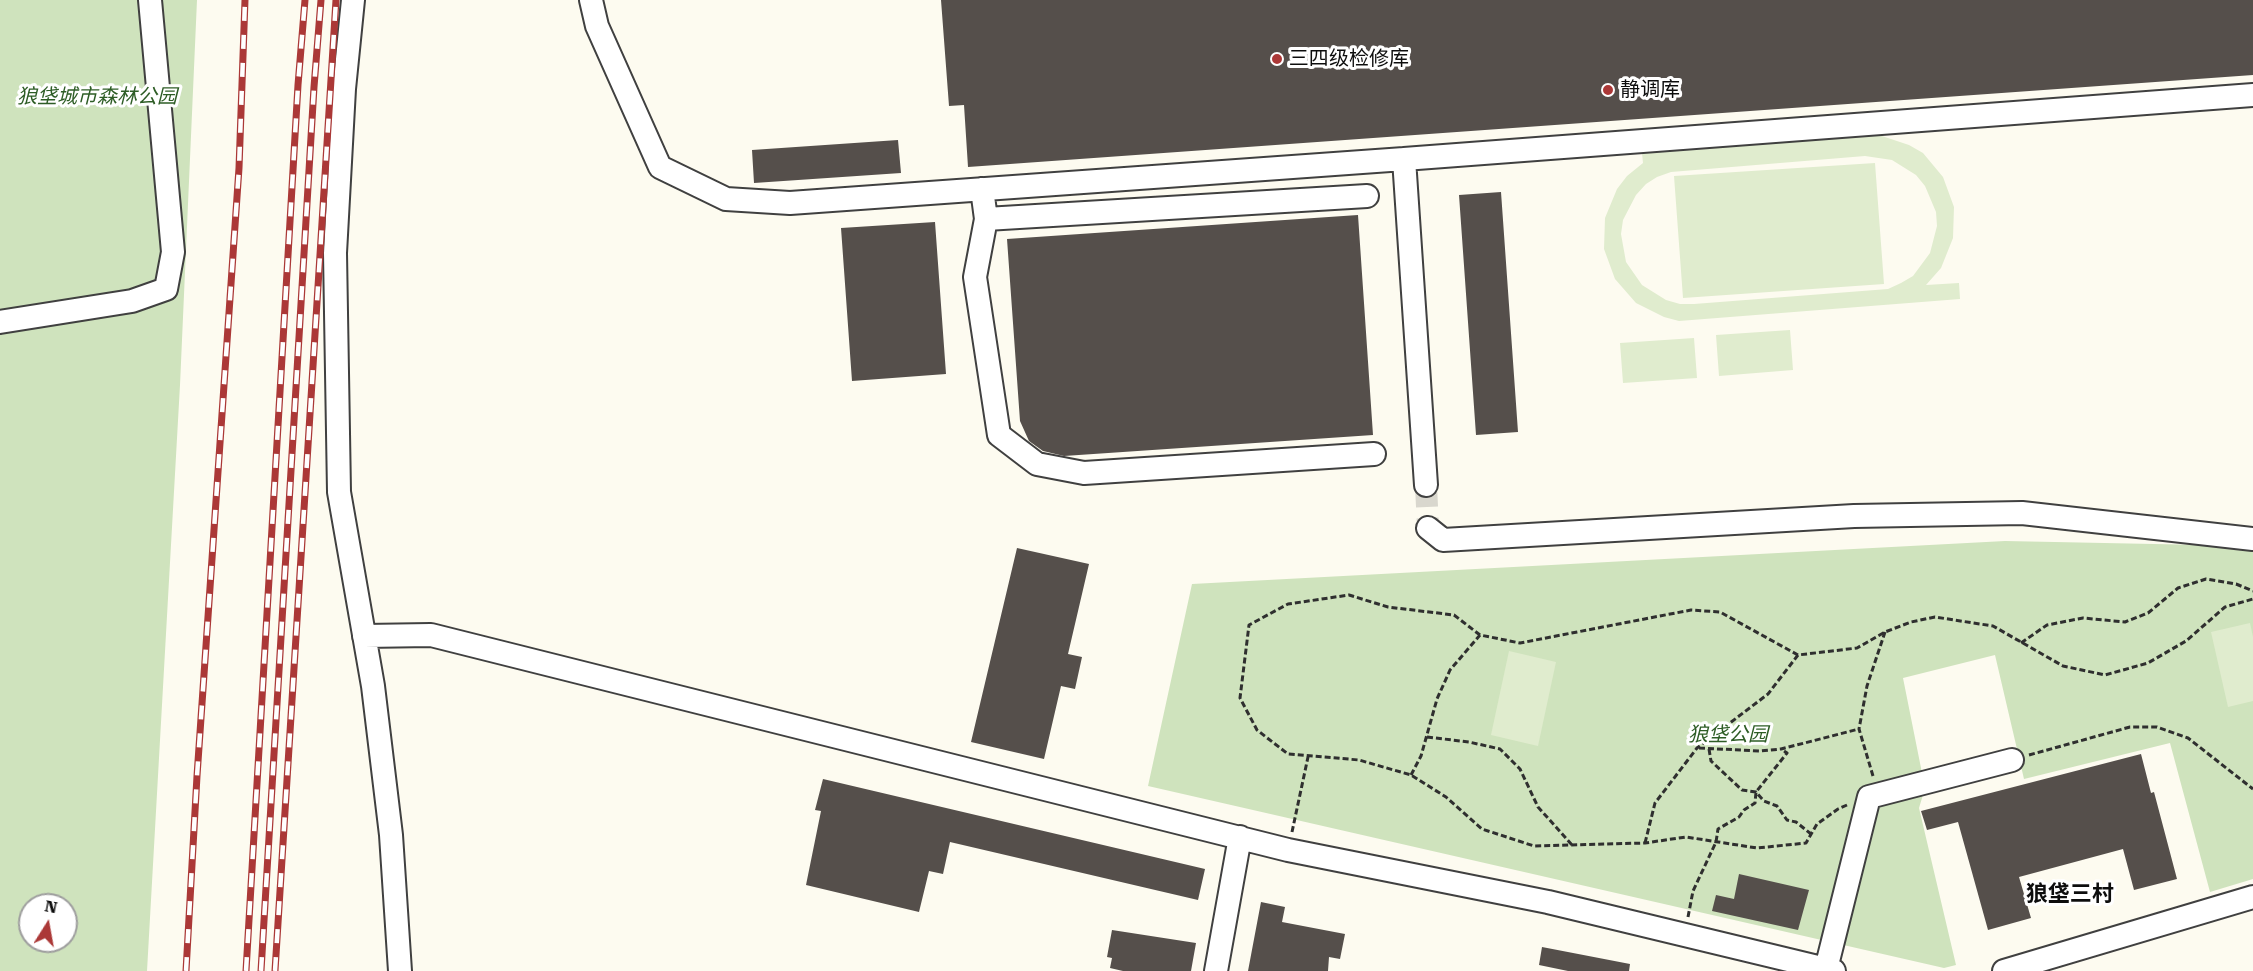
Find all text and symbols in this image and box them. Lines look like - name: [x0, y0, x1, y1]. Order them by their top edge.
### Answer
- place label: 三四级检修库: [1289, 47, 1409, 71]
- marker: 三四级检修库: [1270, 52, 1284, 66]
- place label: 静调库: [1620, 78, 1680, 102]
- marker: 静调库: [1601, 83, 1615, 97]
- park label: 狼垡城市森林公园: [17, 85, 177, 109]
- park label: 狼垡公园: [1688, 723, 1768, 747]
- district label: 狼垡三村: [2026, 882, 2114, 908]
- north arrow: [18, 893, 78, 953]
- text: N: [43, 896, 59, 917]

